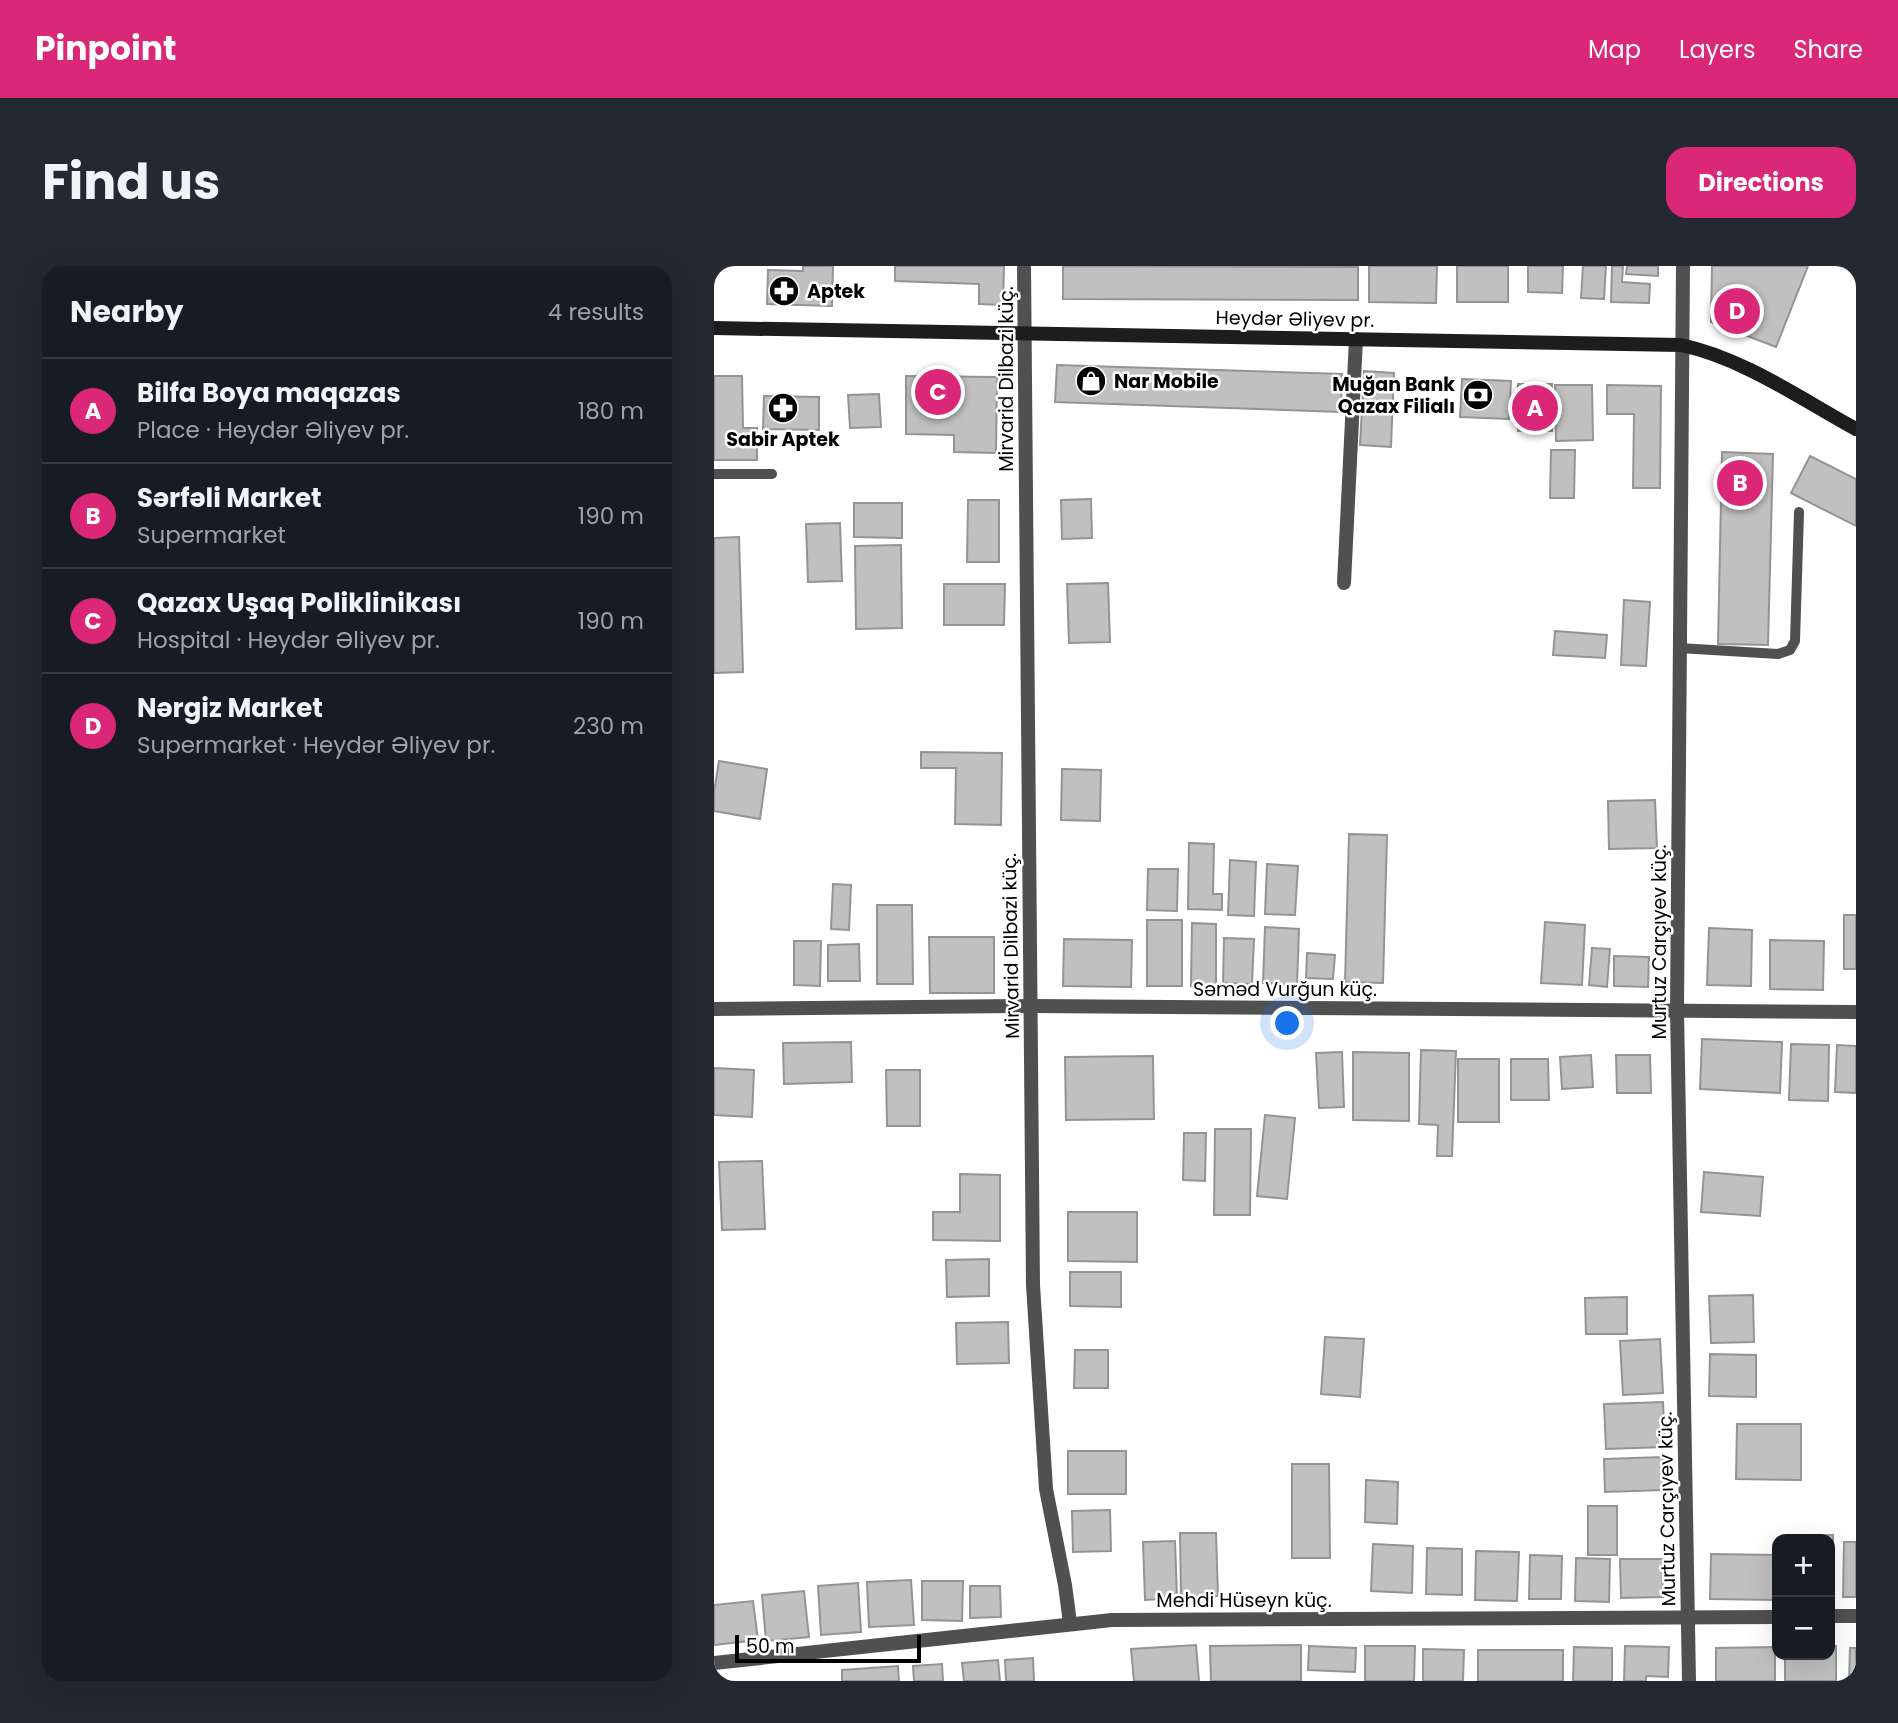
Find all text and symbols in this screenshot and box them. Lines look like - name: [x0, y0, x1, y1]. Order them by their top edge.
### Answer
- text: Pinpoint: [35, 25, 176, 72]
- text: Map: [1588, 33, 1641, 66]
- text: Layers: [1679, 33, 1755, 66]
- text: Share: [1793, 33, 1863, 66]
- button: Directions: [1666, 147, 1856, 218]
- text: Find us: [42, 148, 220, 216]
- pharmacy icon: Aptek: [767, 274, 801, 308]
- place label: Aptek: [807, 278, 865, 305]
- pin: D: [1714, 285, 1760, 337]
- street label: Mirvarid Dilbazi küç.: [993, 286, 1020, 472]
- text: Nearby: [70, 290, 184, 333]
- text: 4 results: [548, 296, 644, 328]
- street label: Heydər Əliyev pr.: [1215, 304, 1375, 334]
- shop icon: Nar Mobile: [1074, 364, 1108, 398]
- pin: C: [915, 366, 961, 418]
- place label: Nar Mobile: [1114, 368, 1219, 395]
- place label: Muğan Bank Qazax Filialı: [1332, 371, 1455, 420]
- text: Bilfa Boya maqazas: [137, 375, 401, 411]
- bank icon: Muğan Bank Qazax Filialı: [1461, 378, 1495, 412]
- pin: A: [1512, 382, 1558, 434]
- pharmacy icon: Sabir Aptek: [766, 391, 800, 425]
- text: A: [85, 395, 101, 427]
- text: 180 m: [578, 395, 644, 427]
- text: Place · Heydər Əliyev pr.: [137, 414, 409, 446]
- place label: Sabir Aptek: [726, 426, 840, 453]
- pin: B: [1717, 457, 1763, 509]
- text: Sərfəli Market: [137, 480, 322, 516]
- text: B: [85, 500, 101, 532]
- text: 190 m: [578, 500, 644, 532]
- text: Supermarket: [137, 519, 286, 551]
- text: Qazax Uşaq Poliklinikası: [137, 585, 461, 621]
- text: C: [84, 605, 102, 637]
- text: 190 m: [578, 605, 644, 637]
- text: Hospital · Heydər Əliyev pr.: [137, 624, 440, 656]
- text: Nərgiz Market: [137, 690, 323, 726]
- text: D: [85, 710, 101, 742]
- text: 230 m: [573, 710, 644, 742]
- text: Supermarket · Heydər Əliyev pr.: [137, 729, 495, 761]
- street label: Murtuz Carçıyev küç.: [1646, 845, 1673, 1039]
- street label: Mirvarid Dilbazi küç.: [996, 853, 1026, 1039]
- street label: Səməd Vurğun küç.: [1193, 976, 1377, 1003]
- your location: [1270, 1006, 1304, 1040]
- street label: Murtuz Carçıyev küç.: [1652, 1411, 1682, 1607]
- map controls: [1772, 1534, 1835, 1660]
- button: +: [1772, 1534, 1835, 1597]
- street label: Mehdi Hüseyn küç.: [1156, 1587, 1332, 1614]
- button: −: [1772, 1597, 1835, 1660]
- scale bar: [735, 1632, 920, 1664]
- text: 50 m: [746, 1633, 795, 1660]

